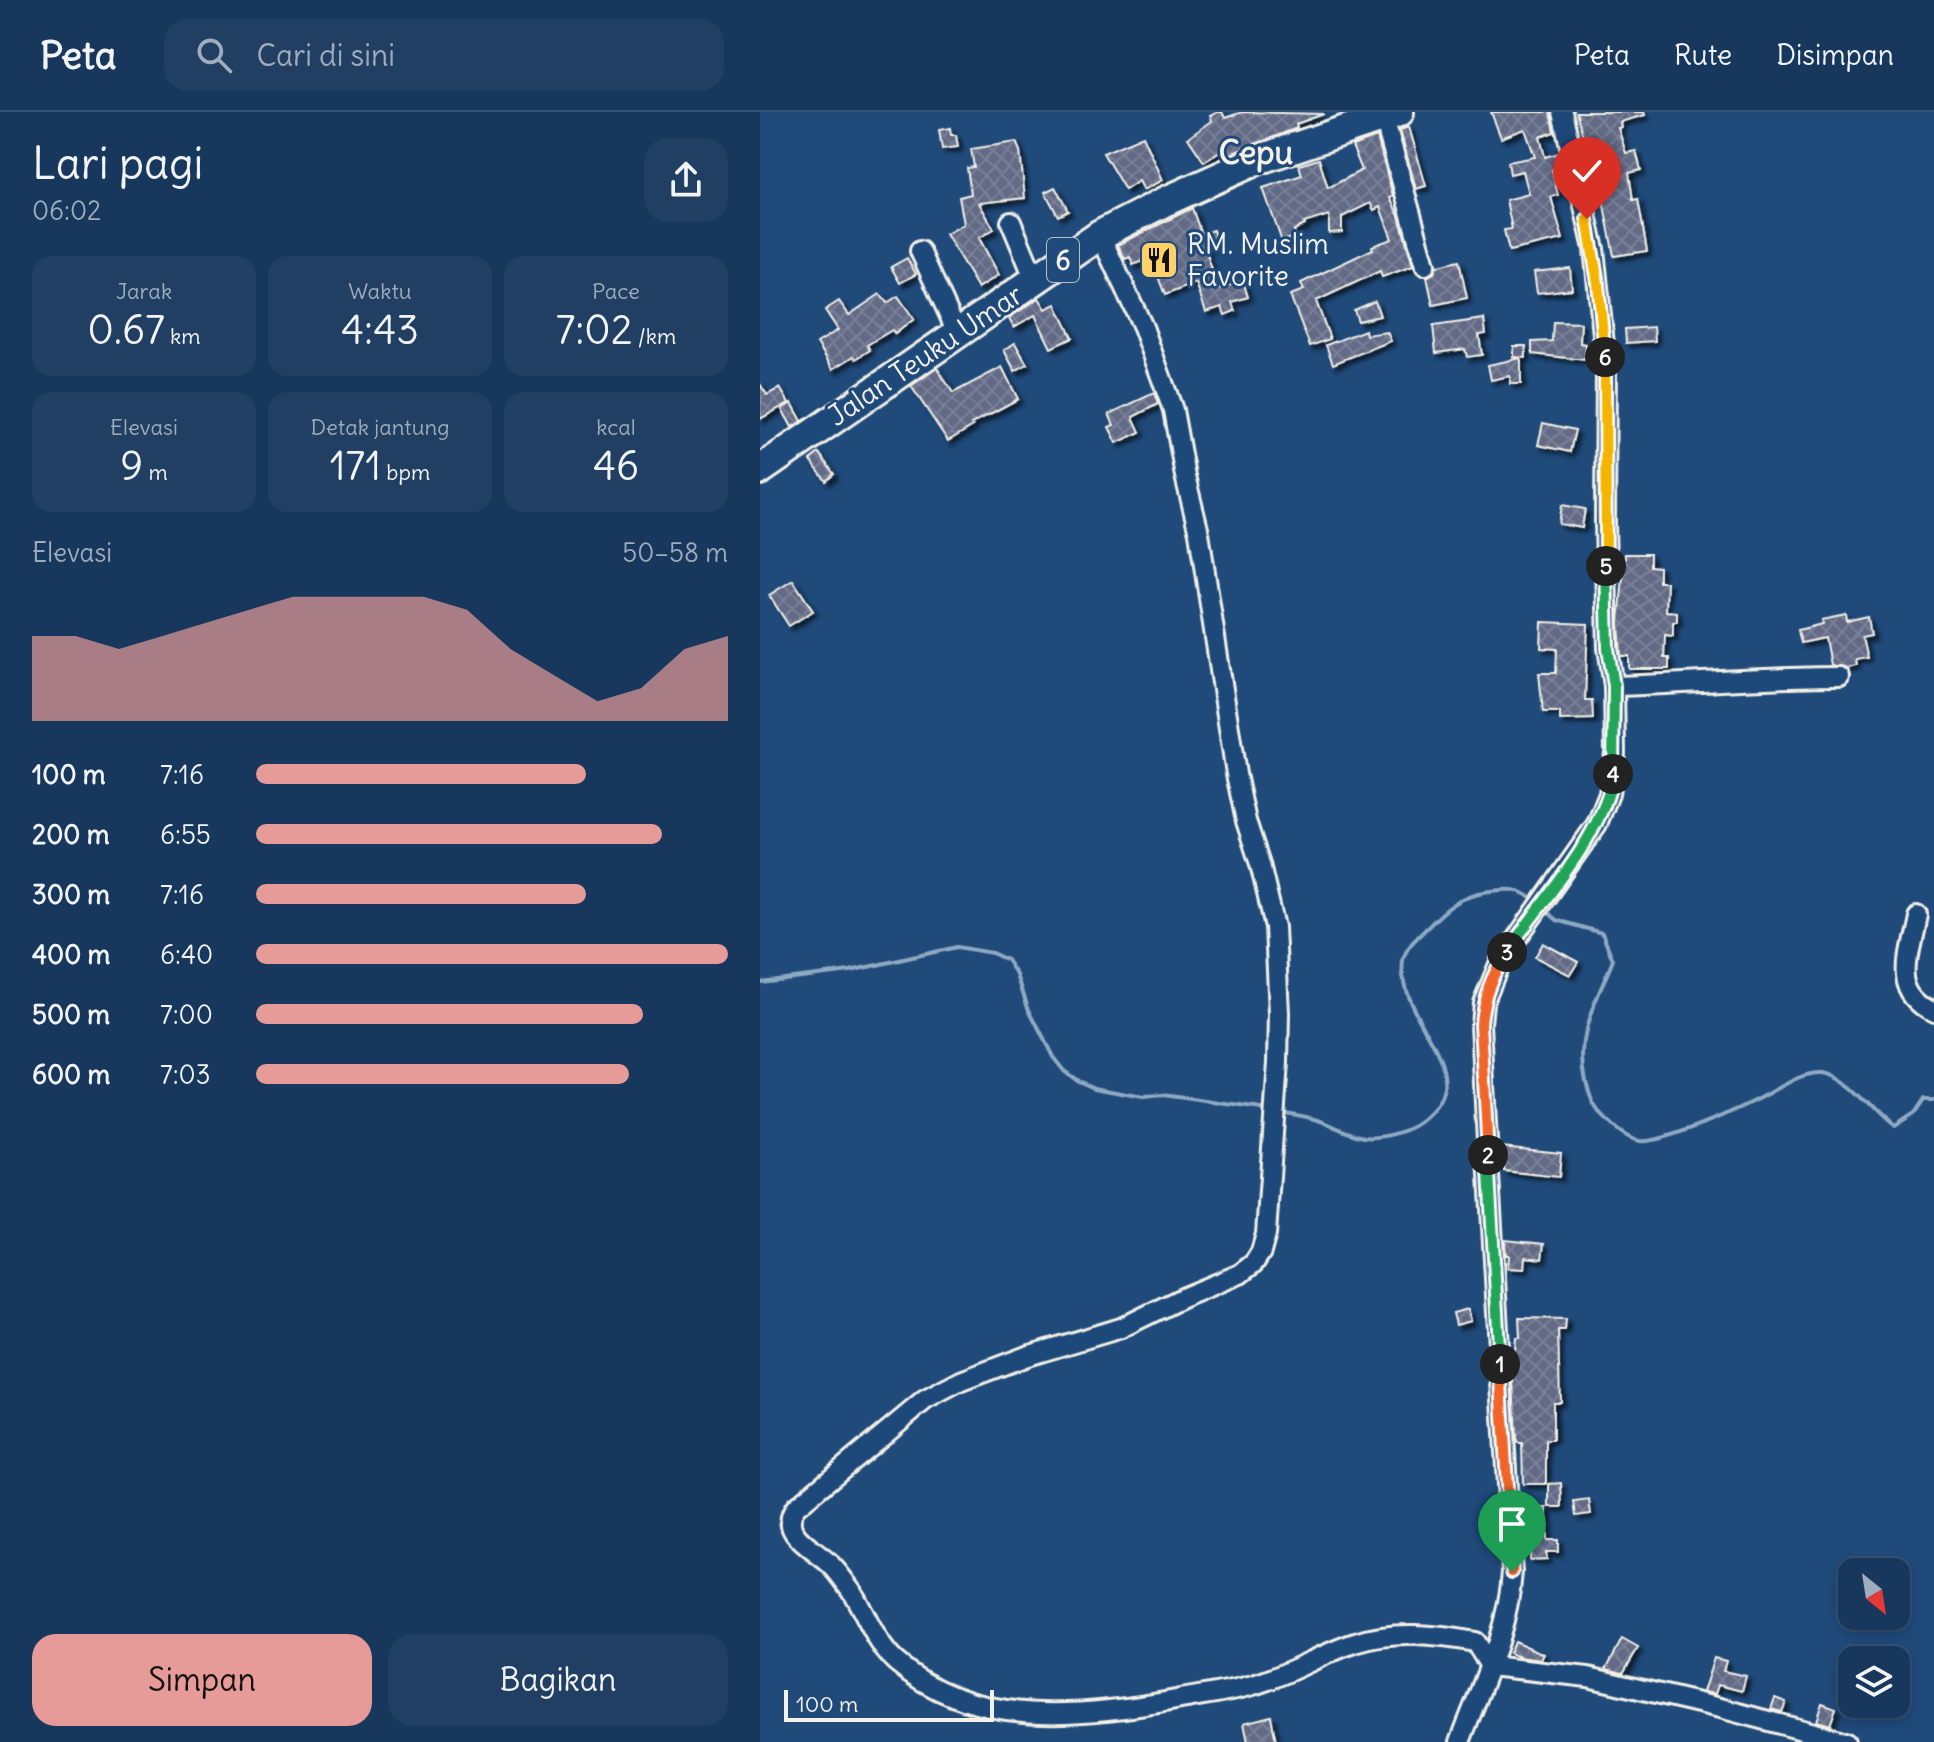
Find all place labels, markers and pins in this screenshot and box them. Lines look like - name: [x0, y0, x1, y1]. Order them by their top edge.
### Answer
- pin: [1553, 137, 1621, 219]
- place label: RM. Muslim Favorite: [1187, 226, 1329, 294]
- restaurant icon: RM. Muslim Favorite: [1138, 239, 1180, 281]
- pin: 6: [1585, 337, 1625, 377]
- pin: 5: [1586, 546, 1626, 586]
- pin: 4: [1593, 754, 1633, 794]
- pin: 3: [1487, 932, 1527, 972]
- pin: 2: [1468, 1135, 1508, 1175]
- pin: 1: [1480, 1344, 1520, 1384]
- pin: [1478, 1490, 1546, 1572]

